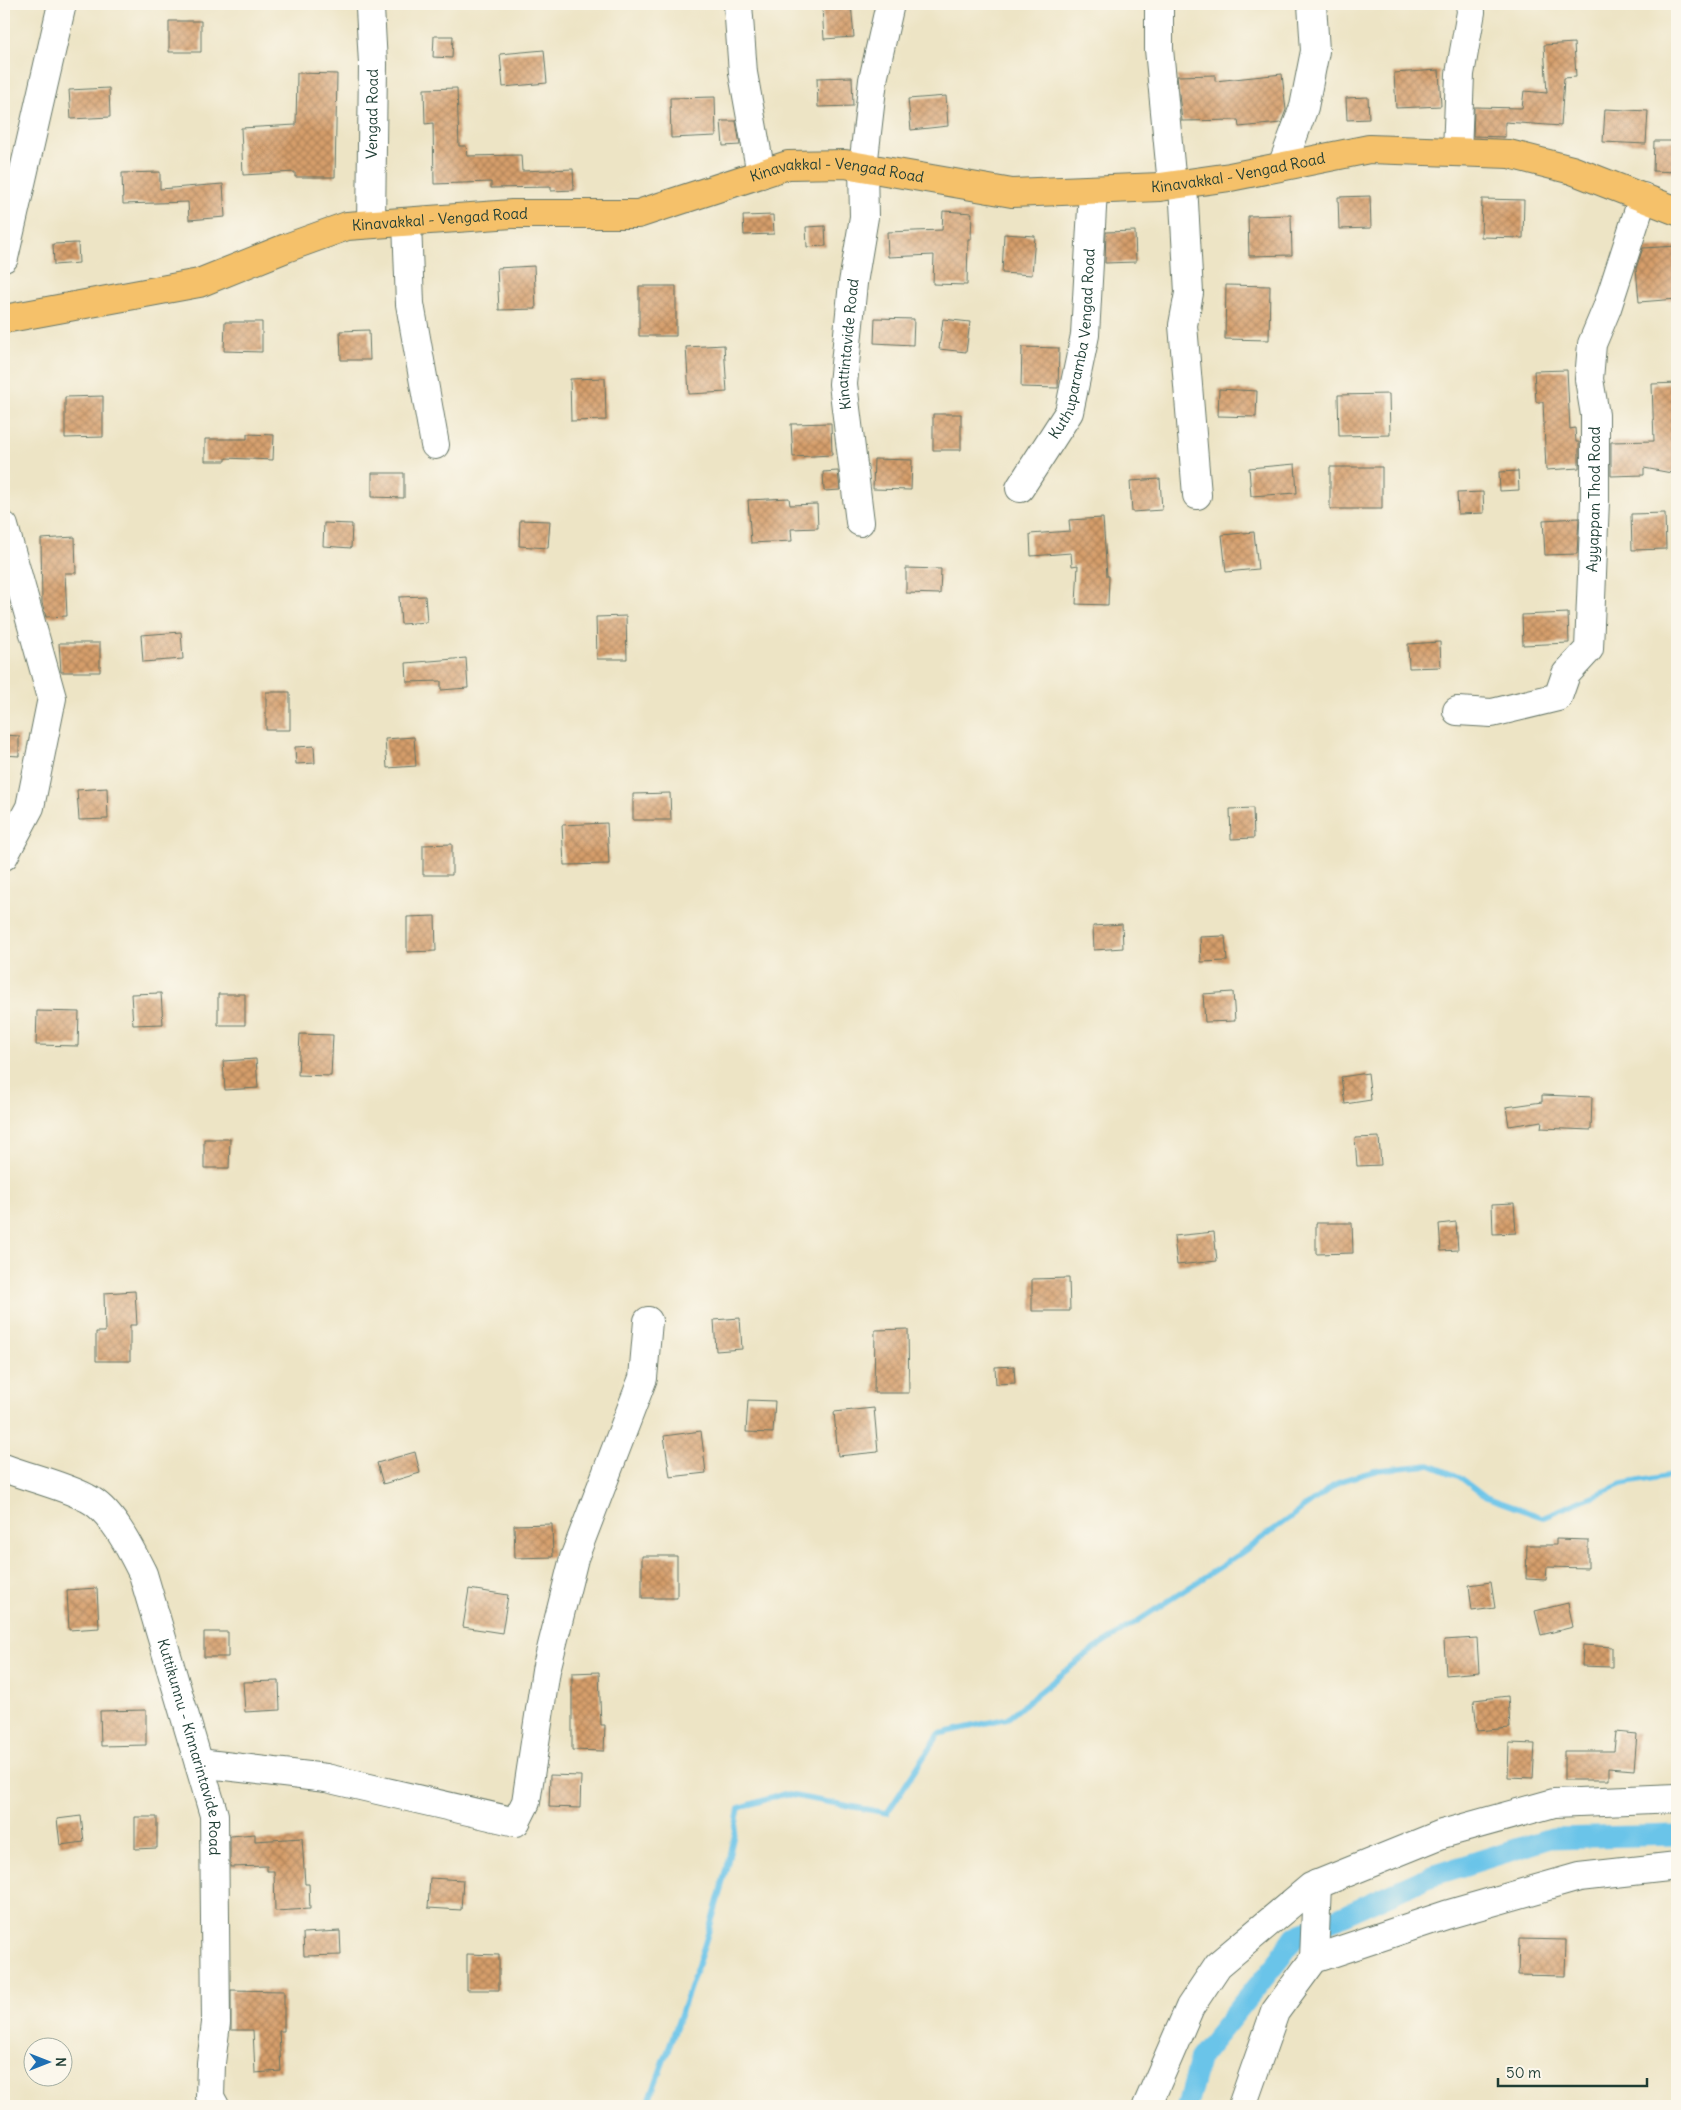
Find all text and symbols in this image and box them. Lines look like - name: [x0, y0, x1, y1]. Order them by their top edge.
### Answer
- street label: Vengad Road: [362, 69, 382, 159]
- street label: Kinavakkal - Vengad Road: [1151, 148, 1327, 196]
- street label: Kinavakkal - Vengad Road: [747, 154, 926, 187]
- street label: Kinavakkal - Vengad Road: [351, 204, 528, 235]
- street label: Kuthuparamba Vengad Road: [1044, 248, 1099, 442]
- street label: Kinattintavide Road: [833, 277, 863, 411]
- street label: Ayyappan Thod Road: [1582, 426, 1604, 573]
- street label: Kuttikunnu - Kinnarintavide Road: [154, 1636, 224, 1856]
- north arrow: [22, 2038, 72, 2088]
- scale bar: [1498, 2055, 1647, 2087]
- text: N: [52, 2057, 70, 2067]
- text: 50 m: [1506, 2063, 1541, 2082]

